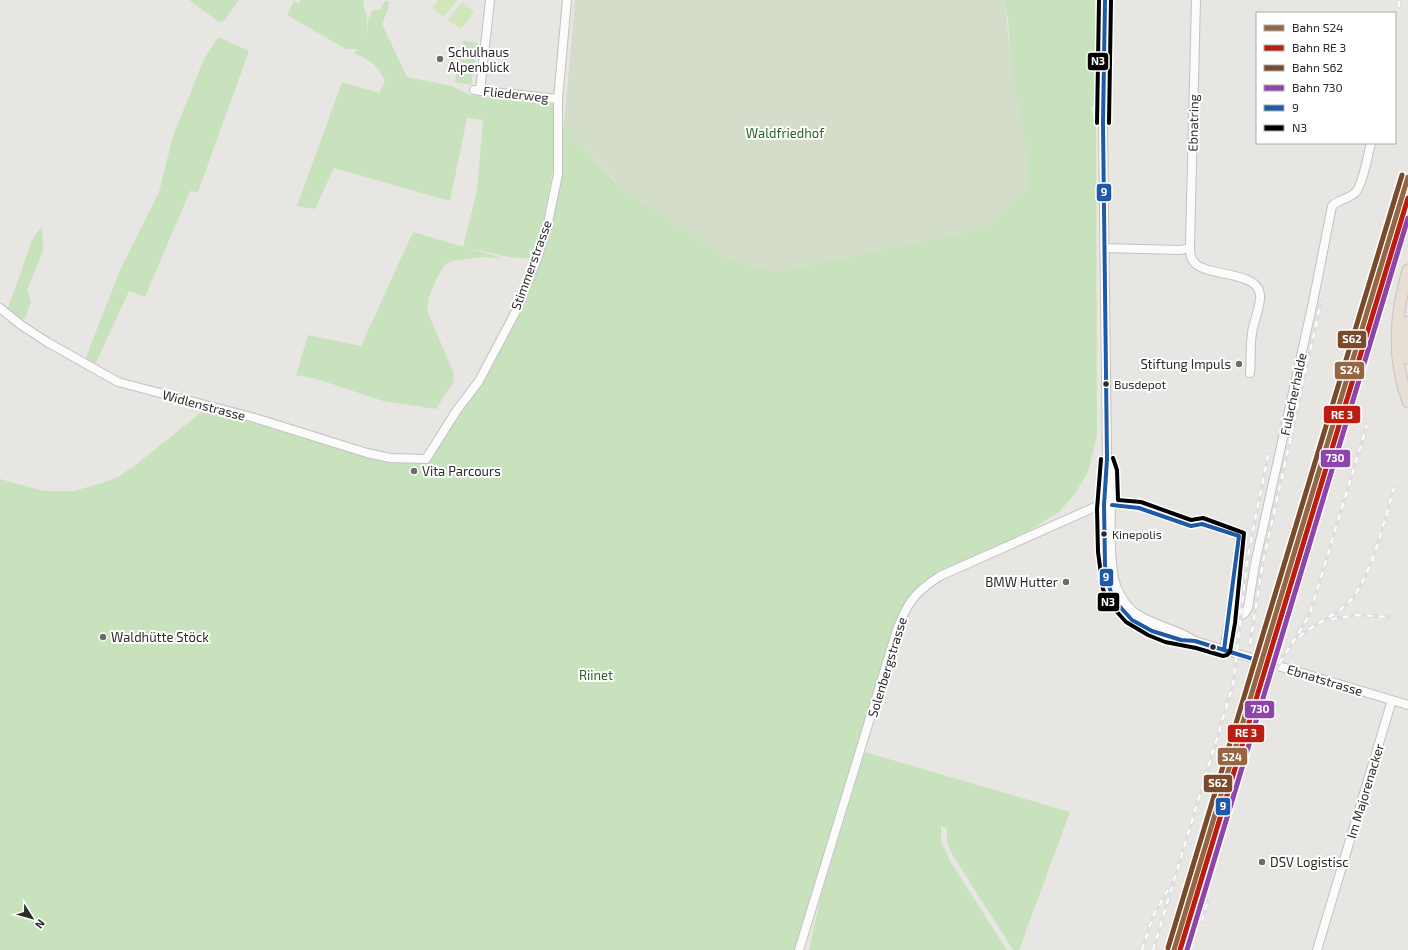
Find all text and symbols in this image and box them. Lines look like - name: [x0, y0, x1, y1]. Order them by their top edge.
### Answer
- legend: [1256, 12, 1396, 144]
- text: Bahn S24: [1292, 20, 1344, 34]
- text: Bahn RE 3: [1292, 40, 1346, 54]
- place label: Schulhaus Alpenblick: [448, 44, 510, 75]
- line badge: N3: [1087, 52, 1109, 71]
- marker: Schulhaus Alpenblick: [435, 54, 445, 64]
- text: N3: [1091, 54, 1105, 67]
- text: Bahn S62: [1292, 60, 1343, 74]
- text: Bahn 730: [1292, 80, 1343, 94]
- street label: Fliederweg: [483, 83, 549, 105]
- street label: Ebnatring: [1184, 94, 1202, 152]
- text: 9: [1292, 100, 1299, 114]
- text: N3: [1292, 120, 1307, 134]
- park label: Waldfriedhof: [746, 125, 825, 141]
- line badge: 9: [1096, 183, 1112, 202]
- text: 9: [1101, 185, 1107, 198]
- street label: Stimmerstrasse: [507, 218, 555, 312]
- line badge: S62: [1337, 330, 1367, 349]
- text: S62: [1342, 332, 1362, 345]
- street label: Fulacherhalde: [1276, 351, 1310, 437]
- place label: Stiftung Impuls: [1140, 356, 1231, 372]
- marker: Stiftung Impuls: [1234, 359, 1244, 369]
- line badge: S24: [1334, 361, 1365, 380]
- text: S24: [1340, 363, 1360, 376]
- place label: Busdepot: [1114, 377, 1166, 391]
- marker: Busdepot: [1101, 379, 1111, 389]
- street label: Widlenstrasse: [161, 386, 247, 424]
- line badge: RE 3: [1323, 405, 1361, 424]
- text: RE 3: [1331, 408, 1353, 421]
- line badge: 730: [1320, 449, 1351, 468]
- text: 730: [1326, 451, 1345, 464]
- place label: Vita Parcours: [422, 463, 501, 479]
- marker: Vita Parcours: [409, 466, 419, 476]
- place label: Kinepolis: [1112, 527, 1162, 541]
- marker: Kinepolis: [1099, 529, 1109, 539]
- line badge: 9: [1099, 568, 1114, 587]
- text: 9: [1103, 570, 1109, 583]
- place label: BMW Hutter: [985, 574, 1058, 590]
- marker: BMW Hutter: [1061, 577, 1071, 587]
- line badge: N3: [1097, 592, 1120, 612]
- text: N3: [1101, 595, 1115, 608]
- street label: Solenbergstrasse: [864, 615, 910, 719]
- place label: Waldhütte Stöck: [111, 629, 209, 645]
- marker: Waldhütte Stöck: [98, 632, 108, 642]
- unlabelled marker: [1208, 642, 1218, 652]
- street label: Ebnatstrasse: [1285, 661, 1365, 699]
- park label: Riinet: [579, 667, 613, 683]
- line badge: 730: [1244, 700, 1275, 719]
- text: 730: [1251, 702, 1270, 715]
- line badge: RE 3: [1227, 724, 1265, 743]
- text: RE 3: [1235, 726, 1257, 739]
- street label: Im Majorenacker: [1343, 742, 1387, 840]
- line badge: S24: [1217, 747, 1248, 766]
- text: S24: [1222, 750, 1242, 763]
- line badge: S62: [1203, 774, 1233, 793]
- text: S62: [1208, 776, 1228, 789]
- line badge: 9: [1215, 797, 1231, 816]
- text: 9: [1220, 799, 1226, 812]
- place label: DSV Logistisc: [1270, 854, 1349, 870]
- marker: DSV Logistisc: [1257, 857, 1267, 867]
- north arrow: [12, 898, 52, 938]
- text: N: [33, 917, 48, 931]

